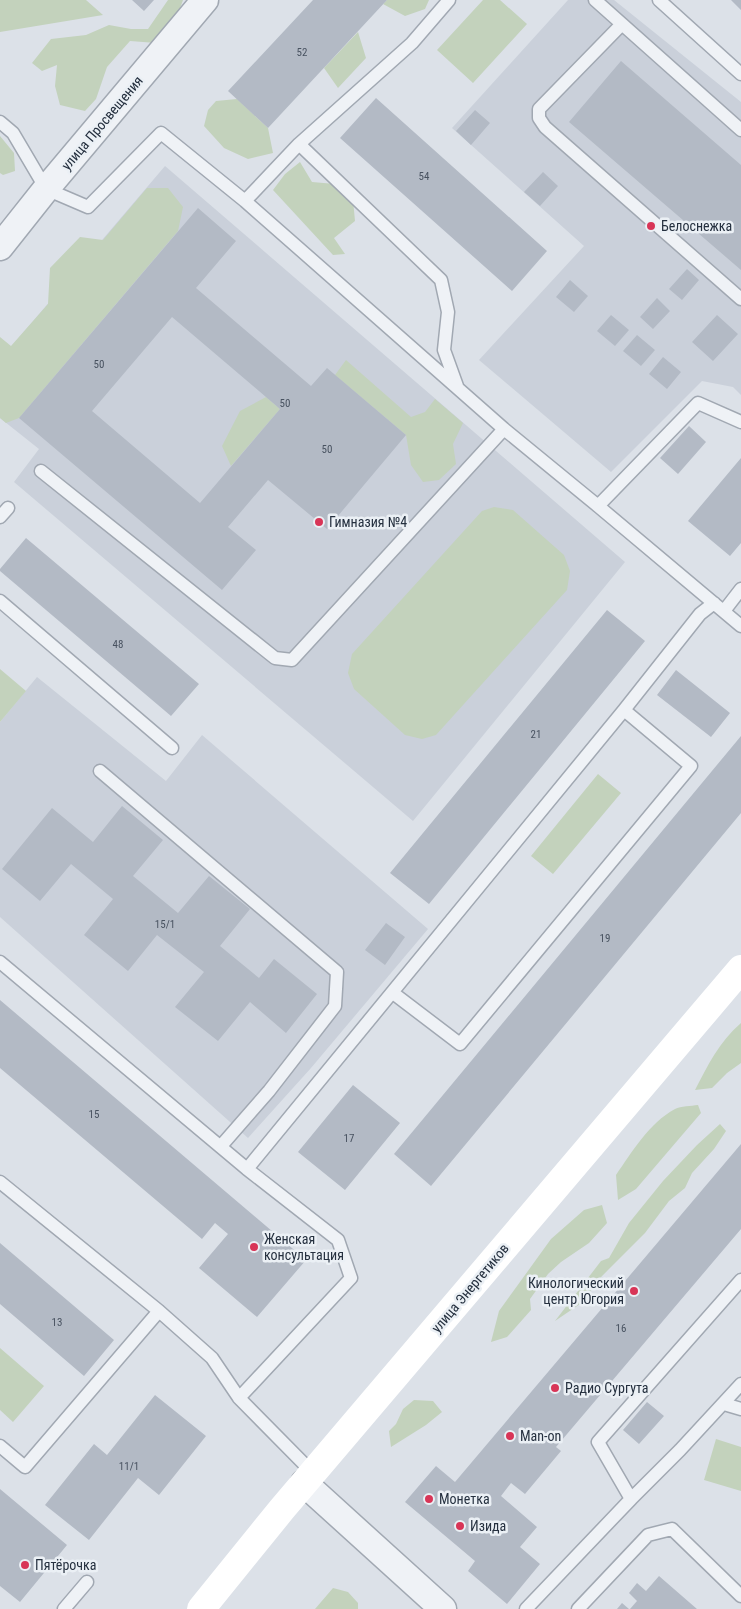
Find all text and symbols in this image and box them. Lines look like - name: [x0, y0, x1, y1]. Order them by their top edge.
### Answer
- house number: 52: [297, 46, 307, 59]
- street label: улица Просвещения: [58, 73, 146, 173]
- house number: 54: [419, 170, 430, 183]
- place label: Белоснежка: [661, 218, 732, 234]
- marker: Белоснежка: [645, 220, 657, 232]
- house number: 50: [94, 358, 104, 371]
- house number: 50: [280, 397, 290, 410]
- house number: 50: [322, 443, 332, 456]
- place label: Гимназия №4: [329, 514, 407, 530]
- marker: Гимназия №4: [313, 516, 325, 528]
- house number: 48: [113, 638, 123, 651]
- house number: 21: [531, 728, 541, 741]
- house number: 15/1: [155, 918, 175, 931]
- house number: 19: [600, 932, 610, 945]
- house number: 15: [89, 1108, 99, 1121]
- house number: 17: [344, 1132, 354, 1145]
- place label: Женская консультация: [264, 1231, 344, 1263]
- street label: улица Энергетиков: [428, 1240, 512, 1336]
- marker: Женская консультация: [248, 1241, 260, 1253]
- place label: Кинологический центр Югория: [528, 1275, 624, 1307]
- marker: Кинологический центр Югория: [628, 1285, 640, 1297]
- house number: 13: [52, 1316, 62, 1329]
- house number: 16: [616, 1322, 626, 1335]
- place label: Радио Сургута: [565, 1380, 649, 1396]
- marker: Радио Сургута: [549, 1382, 561, 1394]
- place label: Man-on: [520, 1428, 561, 1444]
- marker: Man-on: [504, 1430, 516, 1442]
- house number: 11/1: [119, 1460, 139, 1473]
- place label: Монетка: [439, 1491, 490, 1507]
- marker: Монетка: [423, 1493, 435, 1505]
- place label: Изида: [470, 1518, 506, 1534]
- marker: Изида: [454, 1520, 466, 1532]
- place label: Пятёрочка: [35, 1557, 97, 1573]
- marker: Пятёрочка: [19, 1559, 31, 1571]

